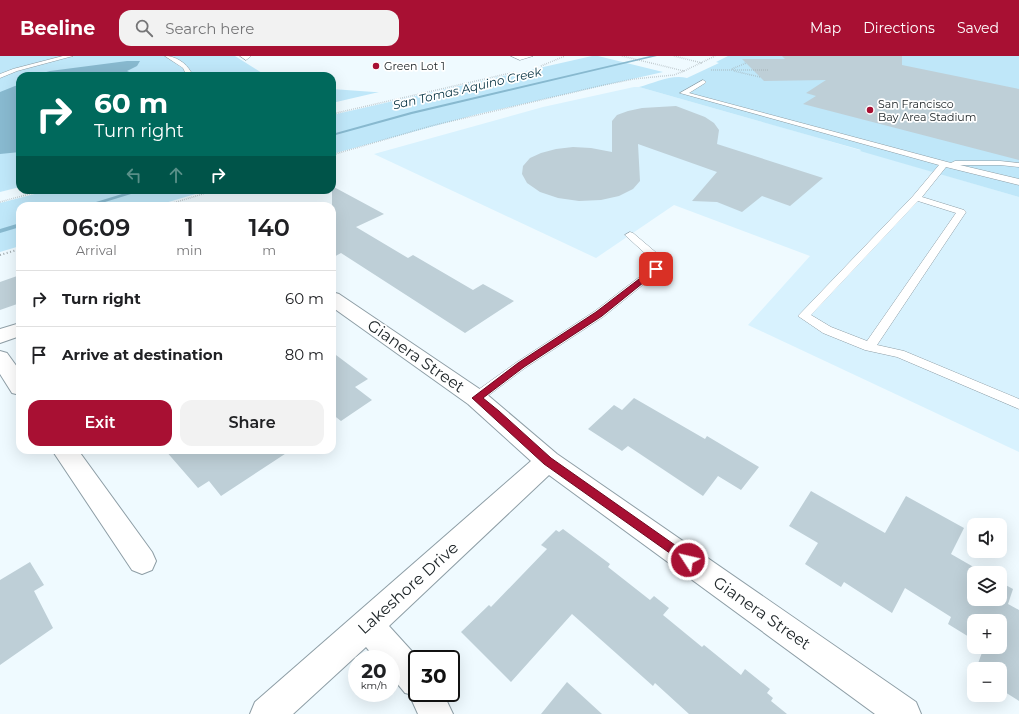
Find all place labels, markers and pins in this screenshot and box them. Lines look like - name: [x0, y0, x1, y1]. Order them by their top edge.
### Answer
- place label: Green Lot 1: [384, 59, 445, 73]
- marker: Green Lot 1: [371, 61, 381, 71]
- place label: San Francisco Bay Area Stadium: [878, 97, 976, 124]
- marker: San Francisco Bay Area Stadium: [865, 105, 875, 115]
- pin: [639, 252, 673, 286]

